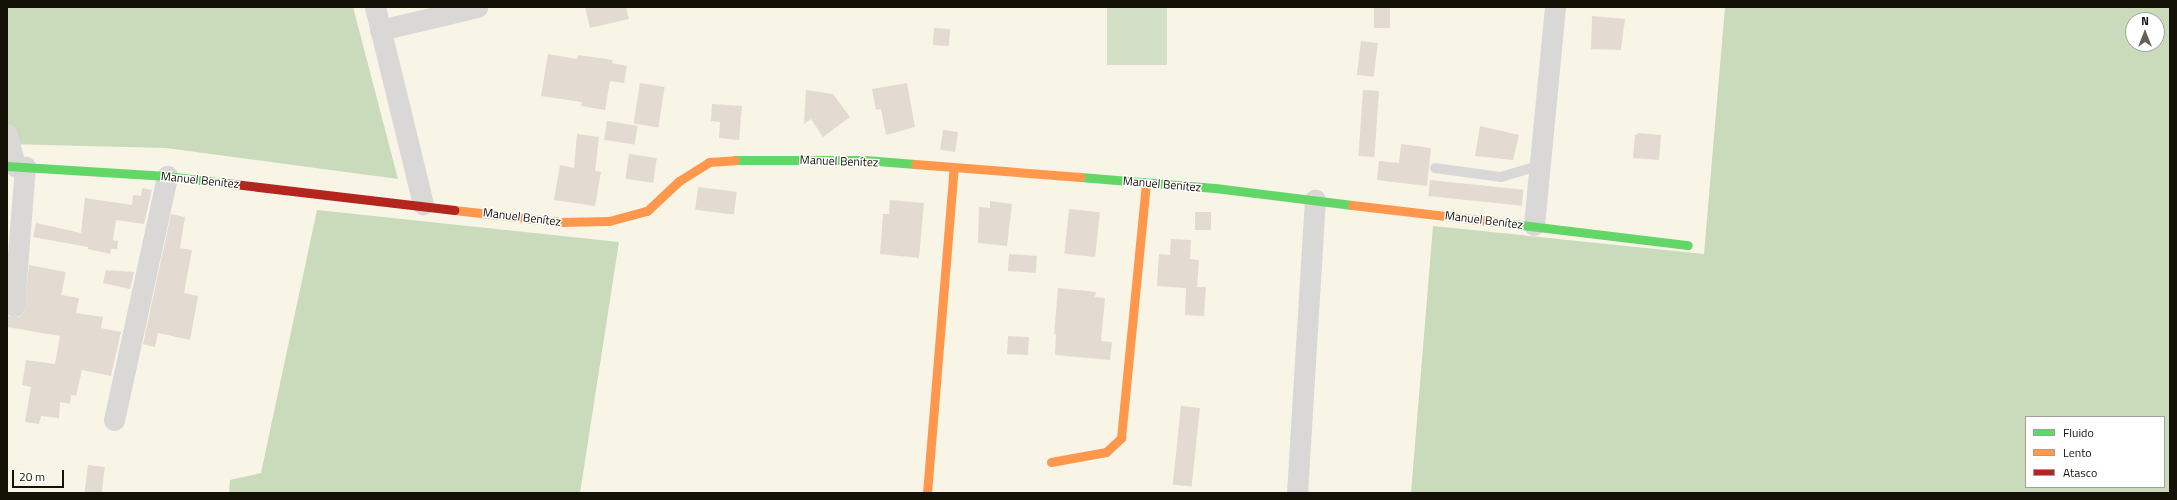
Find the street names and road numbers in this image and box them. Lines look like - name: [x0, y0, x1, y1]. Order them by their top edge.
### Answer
- street label: Manuel Benítez: [799, 152, 879, 170]
- street label: Manuel Benítez: [160, 169, 240, 191]
- street label: Manuel Benítez: [1122, 173, 1202, 195]
- street label: Manuel Benítez: [482, 205, 562, 229]
- street label: Manuel Benítez: [1444, 208, 1524, 232]

